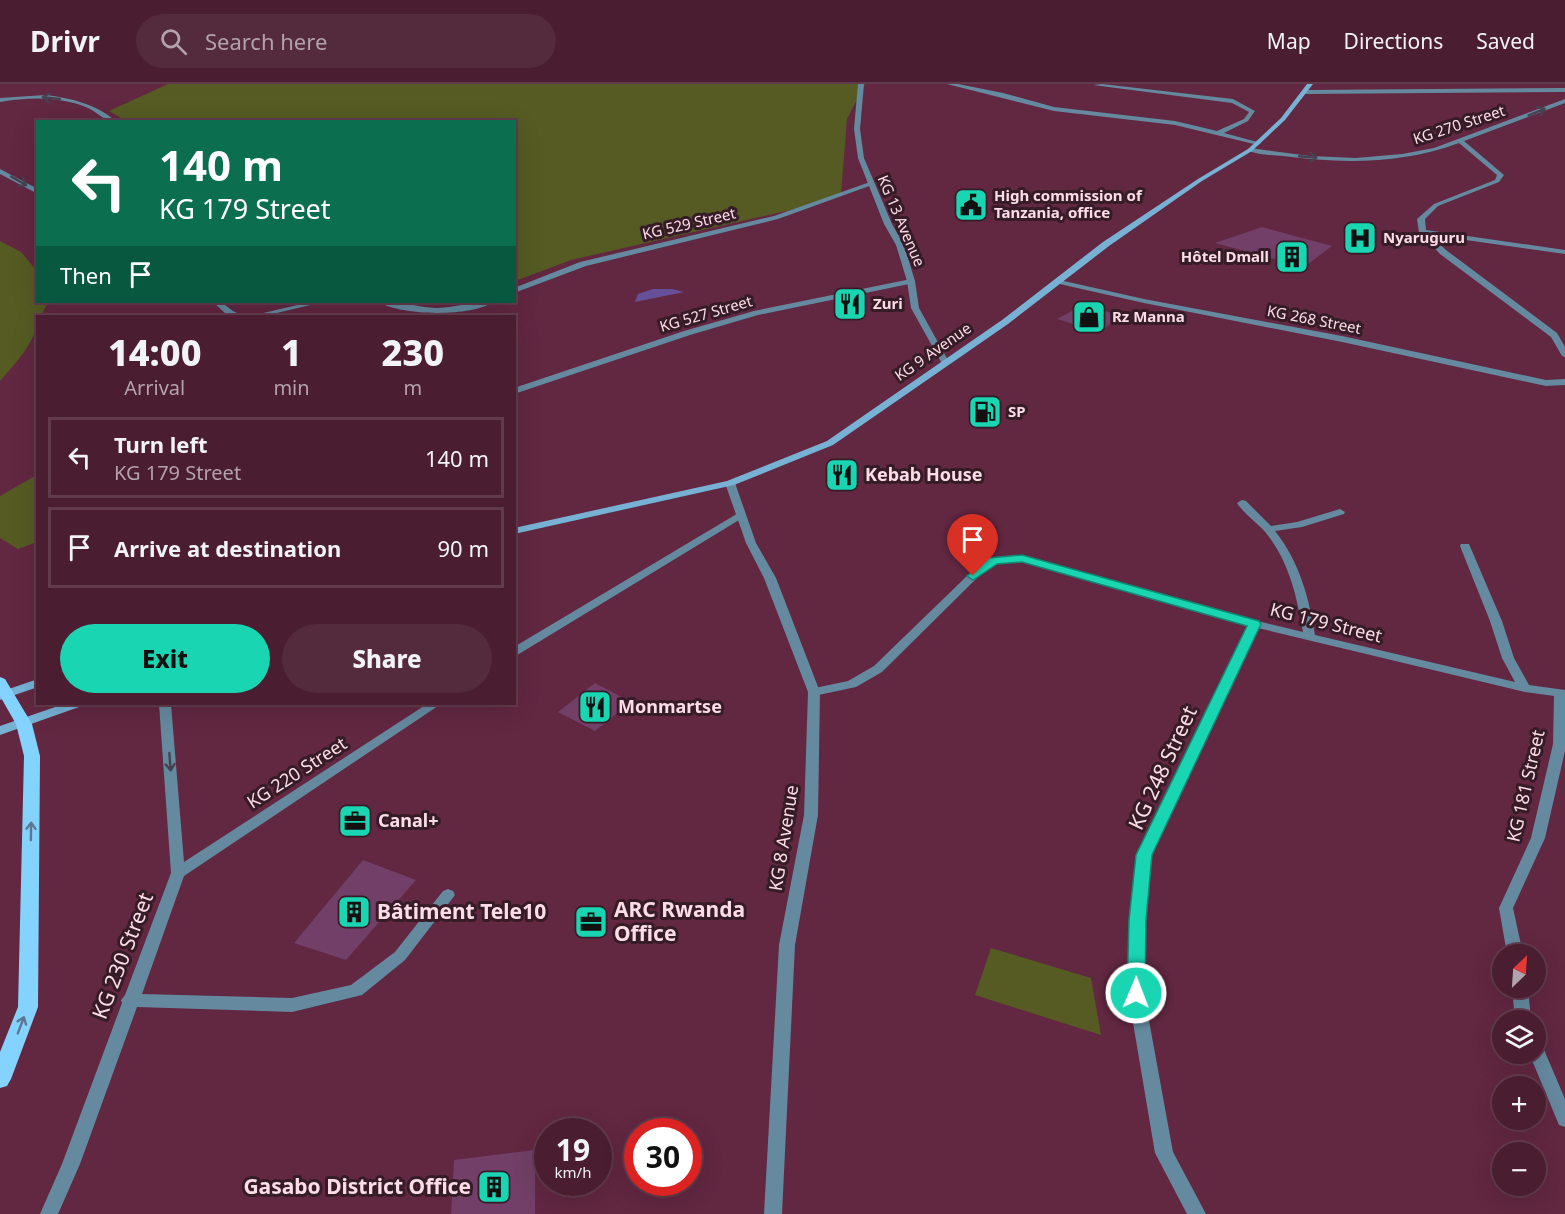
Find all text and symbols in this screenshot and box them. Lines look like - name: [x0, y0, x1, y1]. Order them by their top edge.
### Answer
- search box: [136, 14, 556, 68]
- text: Drivr: [30, 22, 100, 60]
- icon: search: [157, 25, 190, 58]
- text: Search here: [205, 26, 327, 56]
- text: Map: [1267, 27, 1311, 55]
- text: Directions: [1344, 27, 1443, 55]
- text: Saved: [1476, 27, 1535, 55]
- one-way arrow: [42, 92, 62, 103]
- street label: KG 270 Street: [1410, 100, 1508, 148]
- one-way arrow: [1527, 106, 1546, 117]
- text: 140 m: [159, 136, 283, 193]
- icon: left: [60, 144, 138, 222]
- one-way arrow: [1297, 152, 1317, 163]
- street label: KG 13 Avenue: [874, 172, 930, 269]
- one-way arrow: [10, 175, 27, 187]
- place label: High commission of Tanzania, office: [994, 185, 1143, 222]
- public building icon: High commission of Tanzania, office: [953, 187, 989, 223]
- text: KG 179 Street: [159, 190, 331, 227]
- street label: KG 529 Street: [640, 202, 738, 243]
- hospital icon: Nyaruguru: [1342, 220, 1378, 256]
- place label: Nyaruguru: [1383, 227, 1465, 247]
- building icon: Hôtel Dmall: [1274, 239, 1310, 275]
- place label: Hôtel Dmall: [1181, 246, 1269, 266]
- icon: arrive: [124, 258, 157, 291]
- text: Then: [60, 260, 112, 290]
- restaurant icon: Zuri: [832, 286, 868, 322]
- street label: KG 527 Street: [657, 290, 755, 336]
- place label: Zuri: [873, 293, 903, 313]
- shop icon: Rz Manna: [1071, 299, 1107, 335]
- street label: KG 268 Street: [1265, 300, 1363, 338]
- place label: Rz Manna: [1112, 306, 1185, 326]
- street label: KG 9 Avenue: [890, 317, 975, 385]
- text: 14:00: [108, 328, 201, 377]
- text: 1: [281, 328, 302, 377]
- text: 230: [382, 328, 444, 377]
- text: Arrival: [124, 374, 185, 401]
- text: min: [273, 374, 310, 401]
- text: m: [403, 374, 422, 401]
- fuel station icon: SP: [967, 394, 1003, 430]
- place label: SP: [1008, 401, 1026, 421]
- text: Turn left: [114, 429, 208, 459]
- icon: left: [63, 441, 96, 474]
- text: 140 m: [425, 443, 489, 473]
- restaurant icon: Kebab House: [824, 457, 860, 493]
- text: KG 179 Street: [114, 459, 241, 486]
- place label: Kebab House: [865, 462, 982, 486]
- pin: [947, 514, 998, 576]
- icon: arrive: [956, 523, 989, 556]
- icon: arrive: [63, 531, 96, 564]
- text: Arrive at destination: [114, 533, 341, 563]
- text: 90 m: [438, 533, 489, 563]
- street label: KG 179 Street: [1268, 597, 1385, 648]
- button: Exit: [60, 624, 270, 693]
- button: Share: [282, 624, 492, 693]
- restaurant icon: Monmartse: [577, 689, 613, 725]
- place label: Monmartse: [618, 694, 722, 718]
- street label: KG 248 Street: [1121, 701, 1203, 834]
- street label: KG 181 Street: [1500, 727, 1550, 844]
- street label: KG 220 Street: [242, 731, 351, 813]
- one-way arrow: [165, 751, 176, 771]
- street label: KG 8 Avenue: [763, 783, 803, 892]
- office icon: Canal+: [337, 803, 373, 839]
- place label: Canal+: [378, 808, 438, 832]
- one-way arrow: [25, 821, 36, 841]
- street label: KG 230 Street: [85, 888, 159, 1023]
- building icon: Bâtiment Tele10: [336, 894, 372, 930]
- place label: ARC Rwanda Office: [614, 895, 745, 947]
- place label: Bâtiment Tele10: [377, 897, 546, 925]
- office icon: ARC Rwanda Office: [573, 904, 609, 940]
- north arrow: [1492, 944, 1546, 998]
- map controls: [1492, 944, 1546, 1196]
- position arrow: [1104, 961, 1168, 1025]
- button: layers: [1492, 1010, 1546, 1064]
- one-way arrow: [16, 1016, 27, 1034]
- button: +: [1492, 1076, 1546, 1130]
- speed limit sign: 30: [624, 1118, 702, 1196]
- text: 19: [556, 1129, 590, 1170]
- button: −: [1492, 1142, 1546, 1196]
- text: km/h: [555, 1162, 591, 1182]
- building icon: Gasabo District Office: [476, 1169, 512, 1205]
- place label: Gasabo District Office: [243, 1172, 471, 1200]

